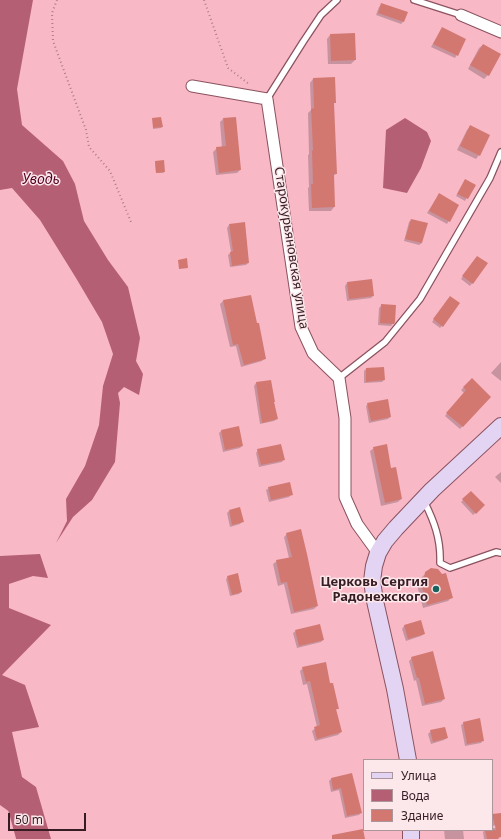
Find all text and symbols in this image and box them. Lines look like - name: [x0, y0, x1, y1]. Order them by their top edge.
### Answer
- street label: Старокурьяновская улица: [270, 166, 312, 330]
- water label: Уводь: [22, 172, 60, 188]
- place label: Церковь Сергия Радонежского: [320, 574, 428, 605]
- marker: Церковь Сергия Радонежского: [431, 584, 441, 594]
- legend: [363, 759, 493, 831]
- text: Улица: [401, 767, 436, 784]
- text: Вода: [401, 787, 430, 804]
- scale bar: [10, 805, 88, 831]
- text: Здание: [401, 807, 443, 824]
- text: 50 m: [15, 811, 43, 828]

